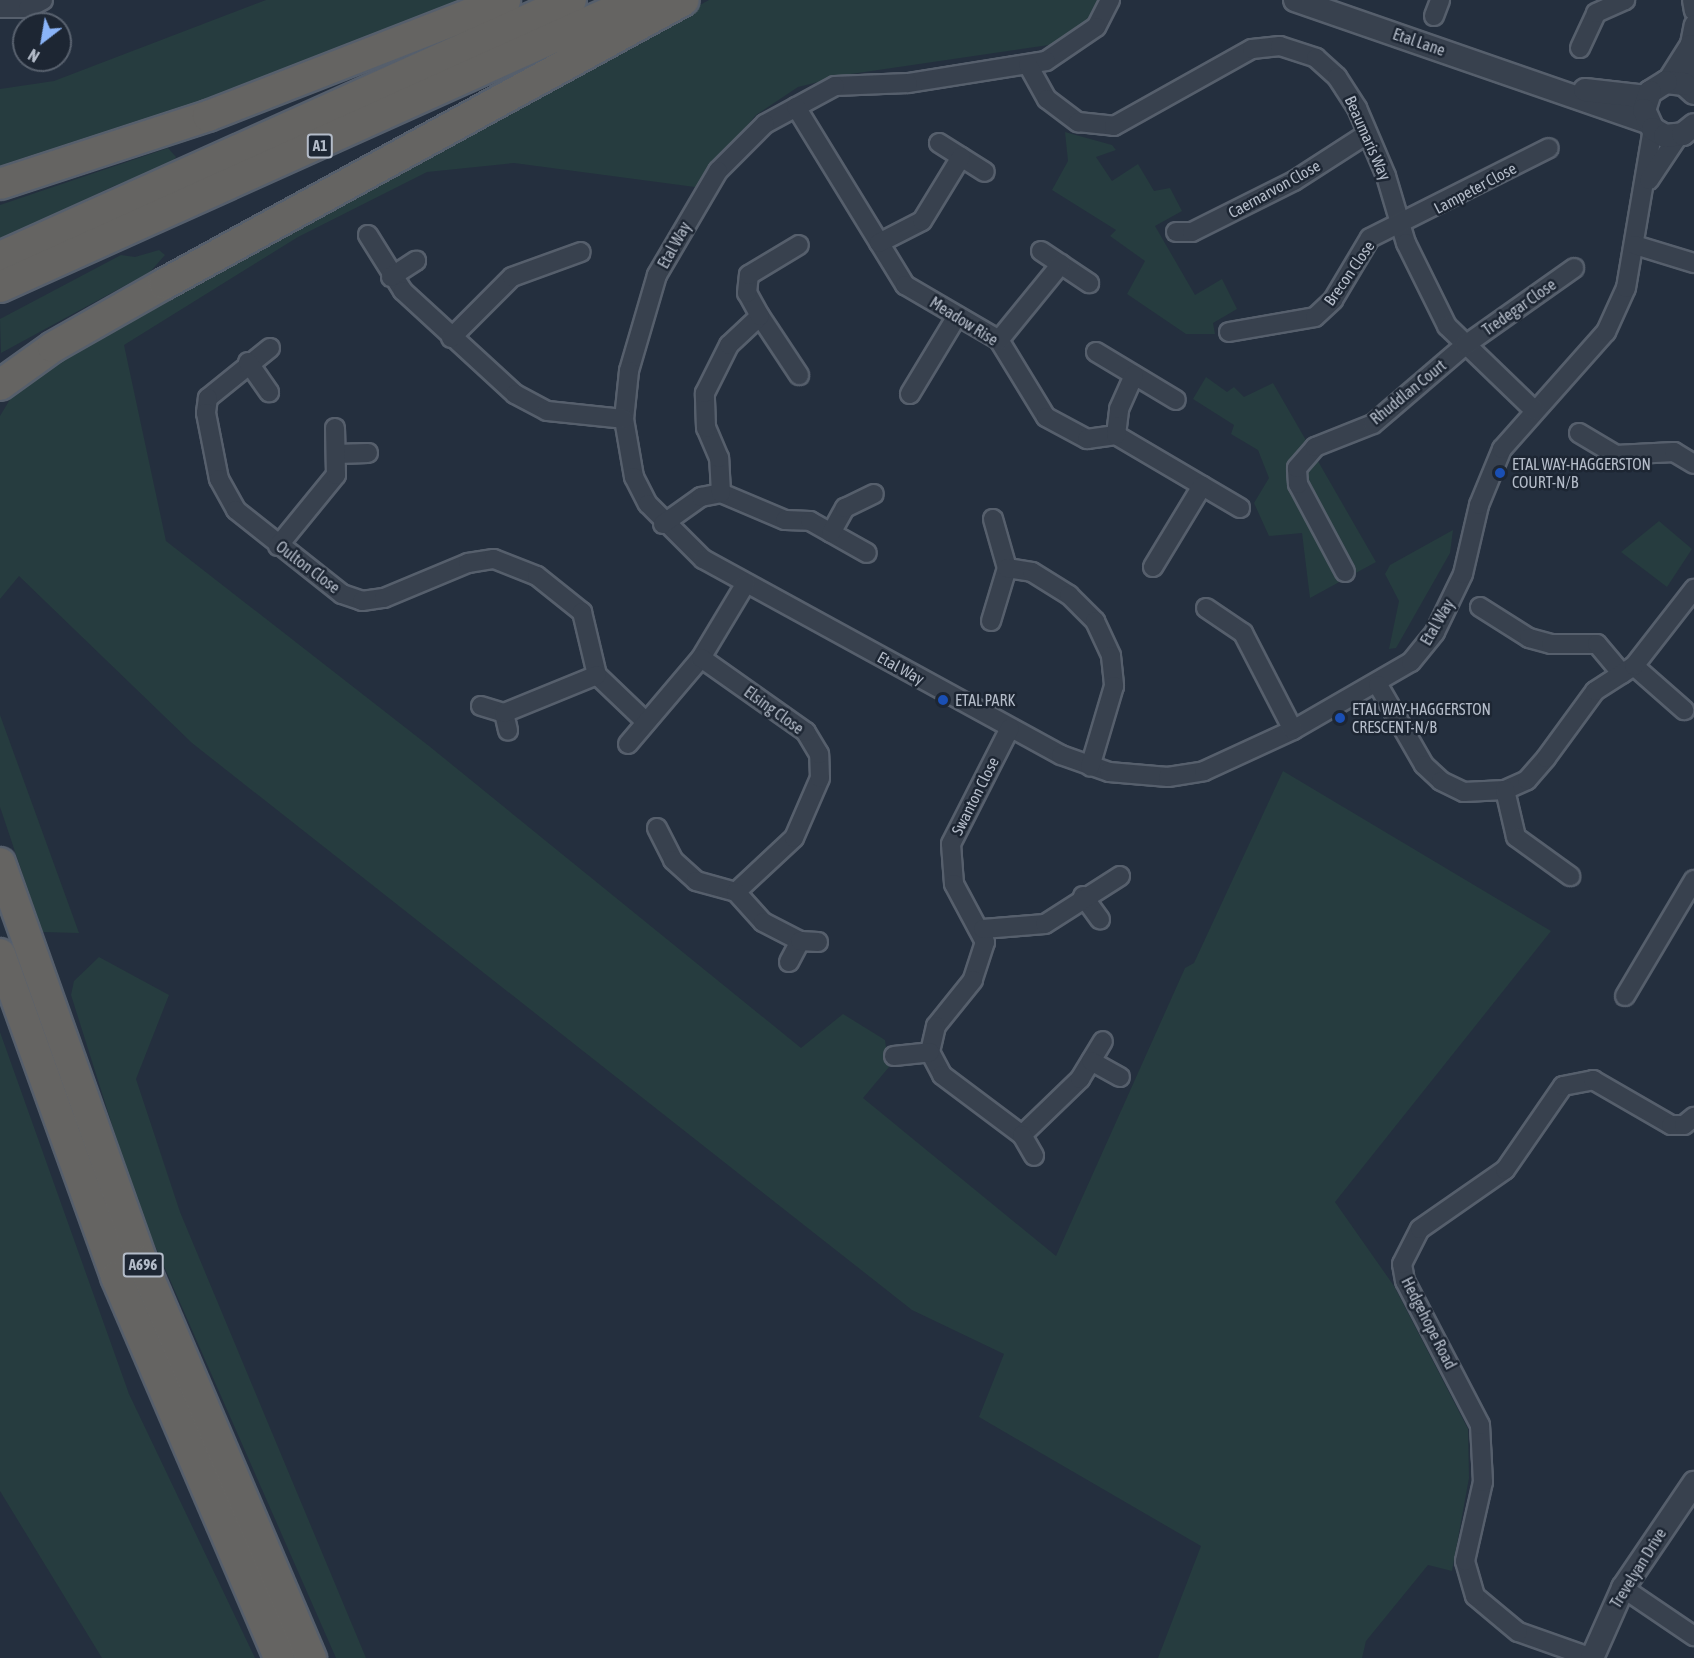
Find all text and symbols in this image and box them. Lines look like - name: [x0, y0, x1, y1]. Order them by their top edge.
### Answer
- north arrow: [12, 12, 72, 72]
- street label: Etal Lane: [1390, 24, 1448, 60]
- text: N: [25, 46, 42, 66]
- street label: Beaumaris Way: [1341, 93, 1395, 183]
- road number: A1: [306, 134, 334, 158]
- street label: Caernarvon Close: [1225, 156, 1323, 222]
- street label: Lampeter Close: [1431, 158, 1519, 218]
- street label: Etal Way: [653, 218, 695, 272]
- street label: Brecon Close: [1320, 237, 1378, 309]
- street label: Tredegar Close: [1478, 275, 1560, 339]
- street label: Meadow Rise: [926, 293, 1002, 349]
- street label: Rhuddlan Court: [1366, 356, 1450, 428]
- place label: ETAL WAY-HAGGERSTON COURT-N/B: [1512, 454, 1651, 492]
- marker: ETAL WAY-HAGGERSTON COURT-N/B: [1493, 466, 1507, 480]
- street label: Oulton Close: [272, 537, 344, 597]
- street label: Etal Way: [1416, 595, 1458, 649]
- street label: Etal Way: [874, 647, 928, 689]
- street label: Elsing Close: [740, 682, 808, 738]
- place label: ETAL PARK: [955, 690, 1015, 710]
- marker: ETAL PARK: [936, 693, 950, 707]
- place label: ETAL WAY-HAGGERSTON CRESCENT-N/B: [1352, 699, 1491, 737]
- marker: ETAL WAY-HAGGERSTON CRESCENT-N/B: [1333, 711, 1347, 725]
- street label: Swanton Close: [947, 754, 1003, 838]
- road number: A696: [122, 1253, 164, 1277]
- street label: Hedgehope Road: [1398, 1274, 1460, 1372]
- street label: Trevelyan Drive: [1606, 1525, 1670, 1611]

